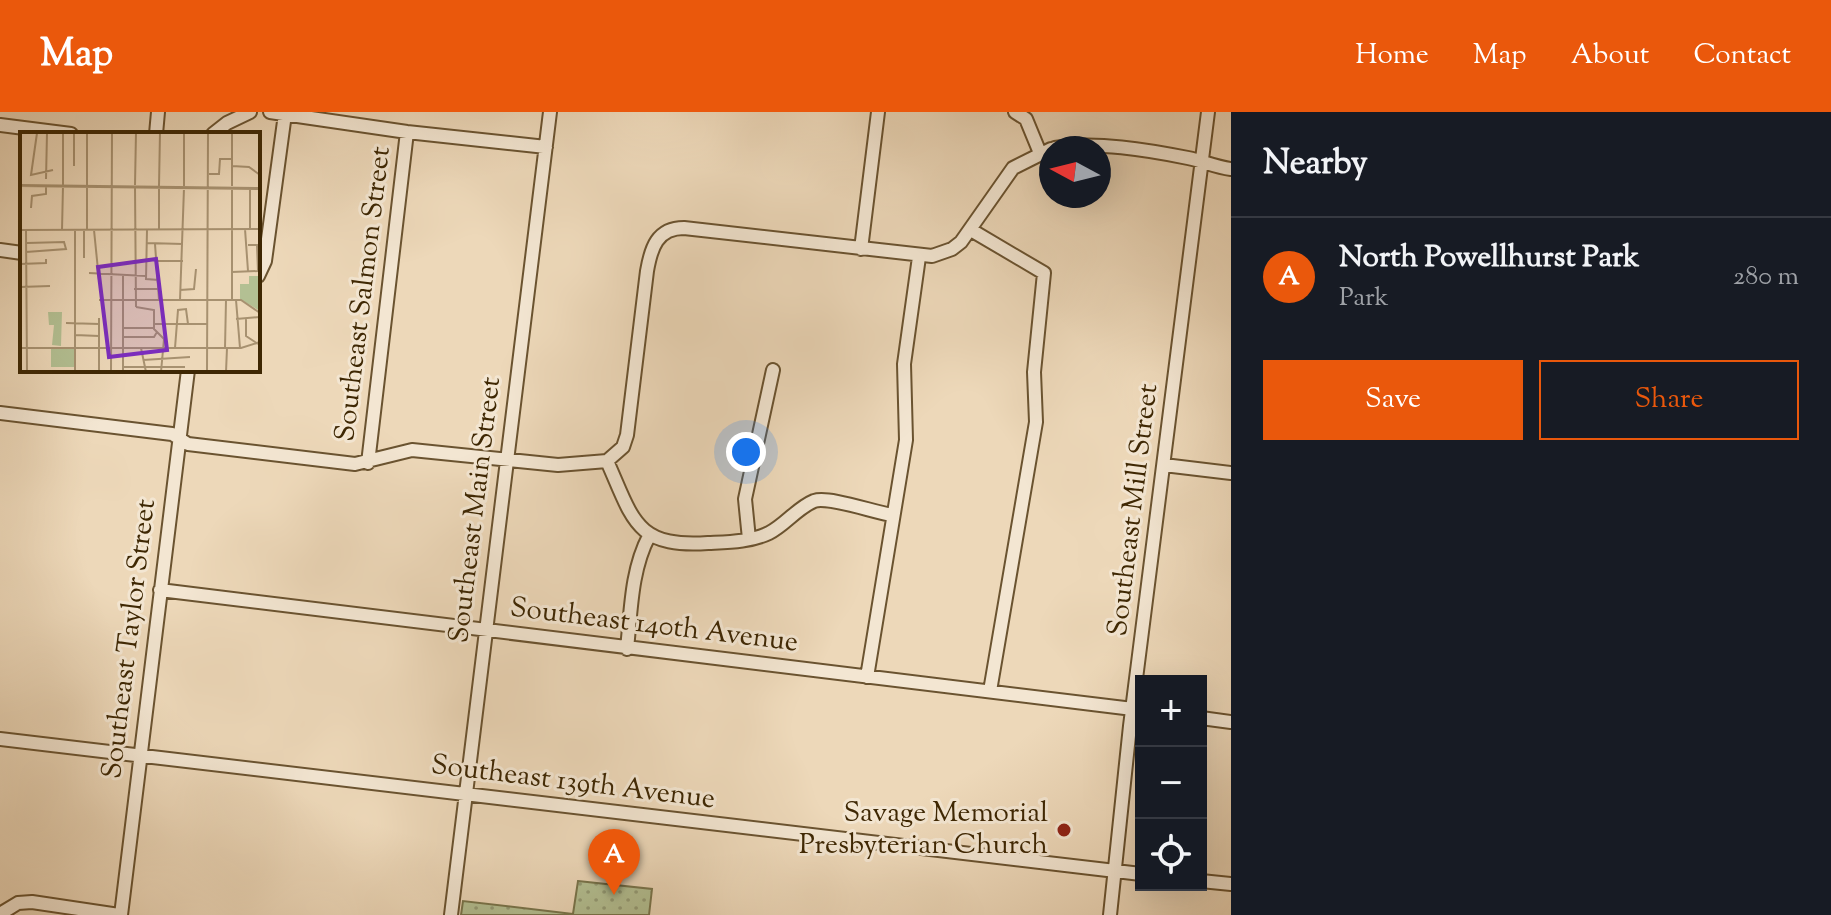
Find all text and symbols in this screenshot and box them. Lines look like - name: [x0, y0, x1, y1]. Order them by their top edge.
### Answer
- text: Map: [40, 29, 113, 83]
- text: Home: [1355, 36, 1429, 76]
- text: Map: [1473, 36, 1527, 76]
- text: About: [1571, 36, 1649, 76]
- text: Contact: [1693, 36, 1791, 76]
- inset map: [20, 132, 260, 372]
- north arrow: [1039, 136, 1111, 208]
- text: Nearby: [1263, 140, 1368, 189]
- street label: Southeast Salmon Street: [326, 144, 402, 444]
- text: North Powellhurst Park: [1339, 237, 1639, 280]
- text: A: [1278, 259, 1300, 296]
- text: 280 m: [1733, 259, 1799, 296]
- text: Park: [1339, 280, 1389, 317]
- button: Save: [1263, 360, 1523, 440]
- button: Share: [1539, 360, 1799, 440]
- street label: Southeast Main Street: [440, 374, 512, 645]
- street label: Southeast Mill Street: [1099, 381, 1169, 638]
- your location: [726, 432, 766, 472]
- street label: Southeast Taylor Street: [93, 496, 167, 781]
- street label: Southeast 140th Avenue: [508, 588, 800, 664]
- map controls: [1135, 675, 1207, 891]
- button: +: [1135, 675, 1207, 747]
- street label: Southeast 139th Avenue: [429, 746, 717, 820]
- button: −: [1135, 747, 1207, 819]
- place label: Savage Memorial Presbyterian Church: [799, 794, 1048, 866]
- button: locate: [1135, 819, 1207, 891]
- marker: Savage Memorial Presbyterian Church: [1055, 821, 1073, 839]
- pin: A: [588, 829, 640, 895]

